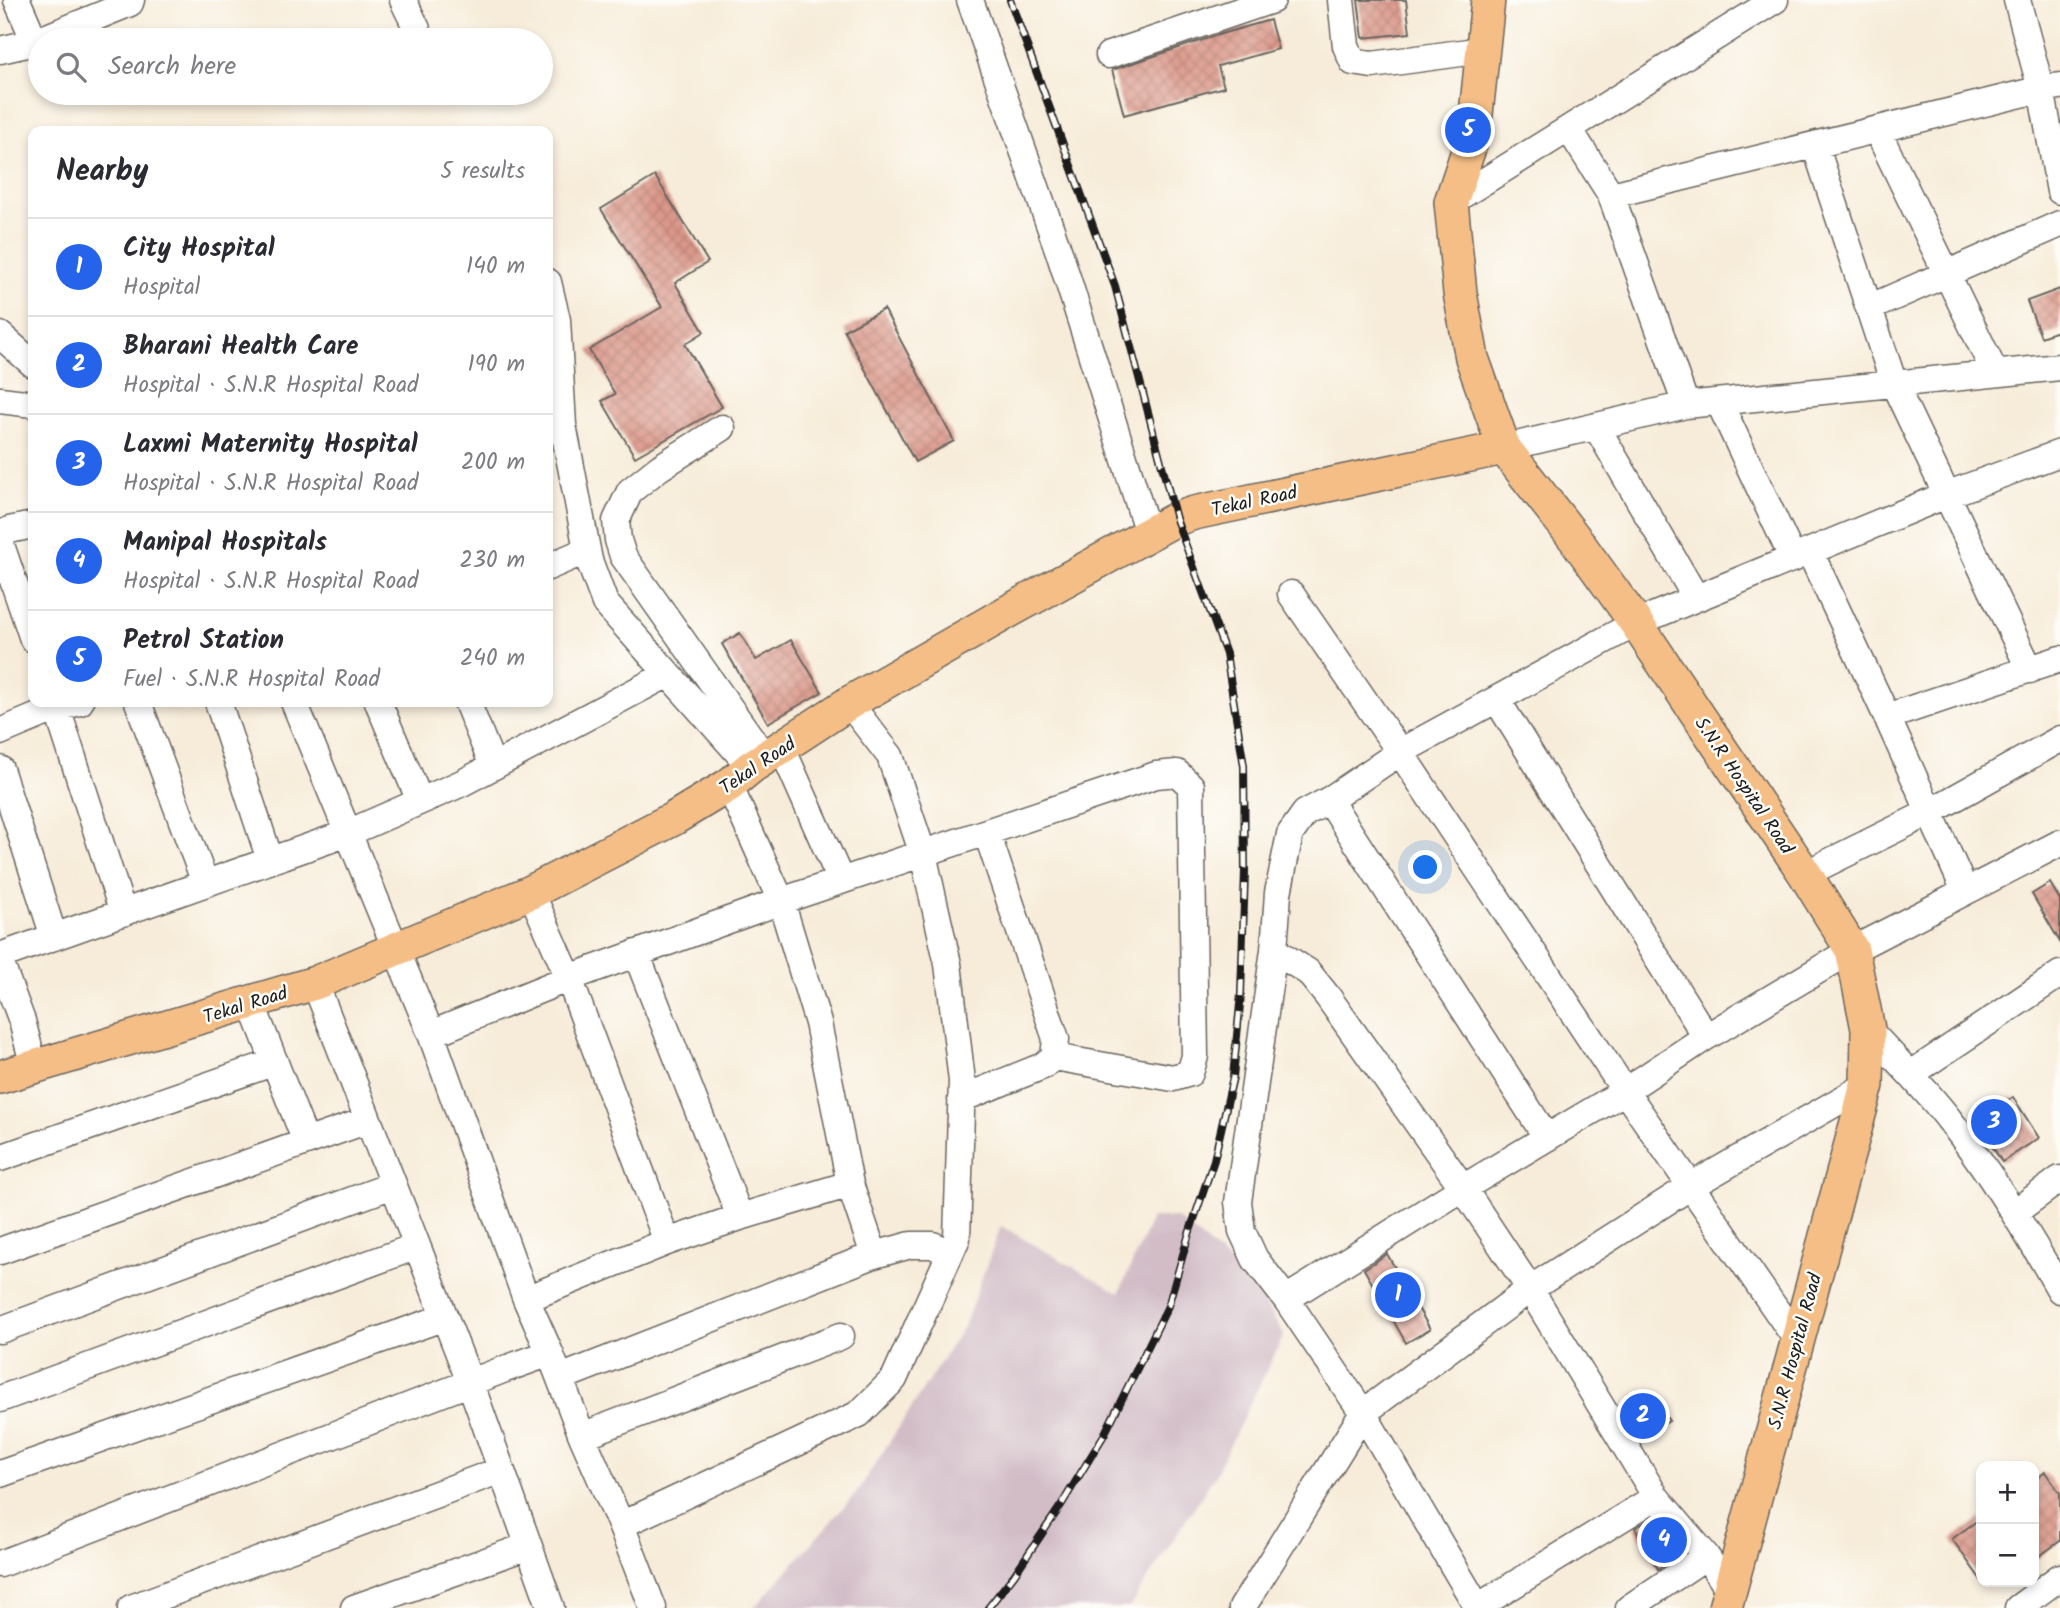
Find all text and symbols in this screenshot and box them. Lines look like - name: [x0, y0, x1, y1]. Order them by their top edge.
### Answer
- search box: [28, 28, 553, 105]
- text: Search here: [108, 46, 236, 88]
- icon: search: [52, 48, 90, 86]
- pin: 5: [1445, 104, 1491, 156]
- text: Nearby: [56, 148, 148, 196]
- text: 5 results: [440, 154, 525, 190]
- text: City Hospital: [123, 228, 275, 270]
- text: 1: [76, 249, 82, 285]
- text: 140 m: [466, 249, 525, 285]
- text: Hospital: [123, 270, 200, 306]
- text: Bharani Health Care: [123, 326, 359, 368]
- text: 2: [72, 347, 86, 383]
- text: 190 m: [468, 347, 525, 383]
- text: Hospital · S.N.R Hospital Road: [123, 368, 418, 404]
- text: Laxmi Maternity Hospital: [123, 424, 418, 466]
- text: 3: [73, 445, 85, 481]
- text: 200 m: [461, 445, 525, 481]
- text: Hospital · S.N.R Hospital Road: [123, 466, 418, 502]
- street label: Tekal Road: [1209, 478, 1301, 526]
- text: Manipal Hospitals: [123, 522, 327, 564]
- text: 4: [73, 543, 85, 579]
- text: 230 m: [459, 543, 525, 579]
- text: Hospital · S.N.R Hospital Road: [123, 564, 418, 600]
- text: Petrol Station: [123, 620, 284, 662]
- text: 5: [73, 641, 85, 677]
- text: 240 m: [460, 641, 525, 677]
- text: Fuel · S.N.R Hospital Road: [123, 662, 380, 698]
- street label: S.N.R Hospital Road: [1686, 711, 1801, 861]
- street label: Tekal Road: [714, 730, 803, 803]
- your location: [1408, 850, 1442, 884]
- street label: Tekal Road: [200, 979, 292, 1033]
- pin: 3: [1971, 1096, 2017, 1148]
- pin: 1: [1375, 1269, 1421, 1321]
- street label: S.N.R Hospital Road: [1761, 1270, 1831, 1433]
- pin: 2: [1620, 1390, 1666, 1442]
- map controls: [1976, 1461, 2039, 1587]
- button: +: [1976, 1461, 2039, 1524]
- pin: 4: [1641, 1514, 1687, 1566]
- button: −: [1976, 1524, 2039, 1587]

